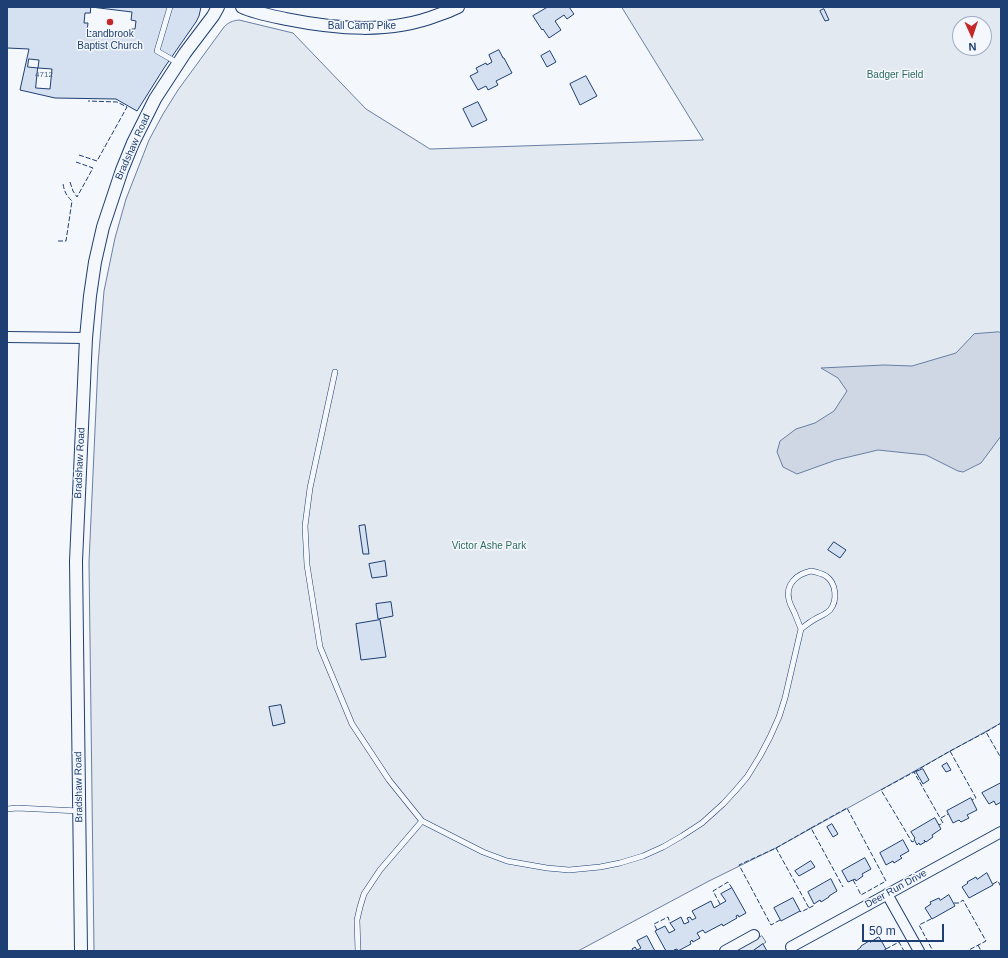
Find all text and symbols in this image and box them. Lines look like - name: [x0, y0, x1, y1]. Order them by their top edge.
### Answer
- north arrow: [952, 16, 992, 56]
- marker: Landbrook Baptist Church: [105, 17, 115, 27]
- street label: Ball Camp Pike: [328, 20, 396, 32]
- place label: Landbrook Baptist Church: [77, 28, 143, 52]
- text: N: [968, 41, 977, 53]
- park label: Badger Field: [867, 69, 923, 81]
- house number: 4712: [35, 70, 53, 80]
- street label: Bradshaw Road: [113, 112, 153, 182]
- street label: Bradshaw Road: [72, 427, 88, 499]
- park label: Victor Ashe Park: [452, 540, 526, 552]
- street label: Bradshaw Road: [72, 751, 86, 823]
- street label: Deer Run Drive: [863, 867, 929, 911]
- scale bar: [864, 916, 946, 942]
- text: 50 m: [869, 924, 896, 938]

